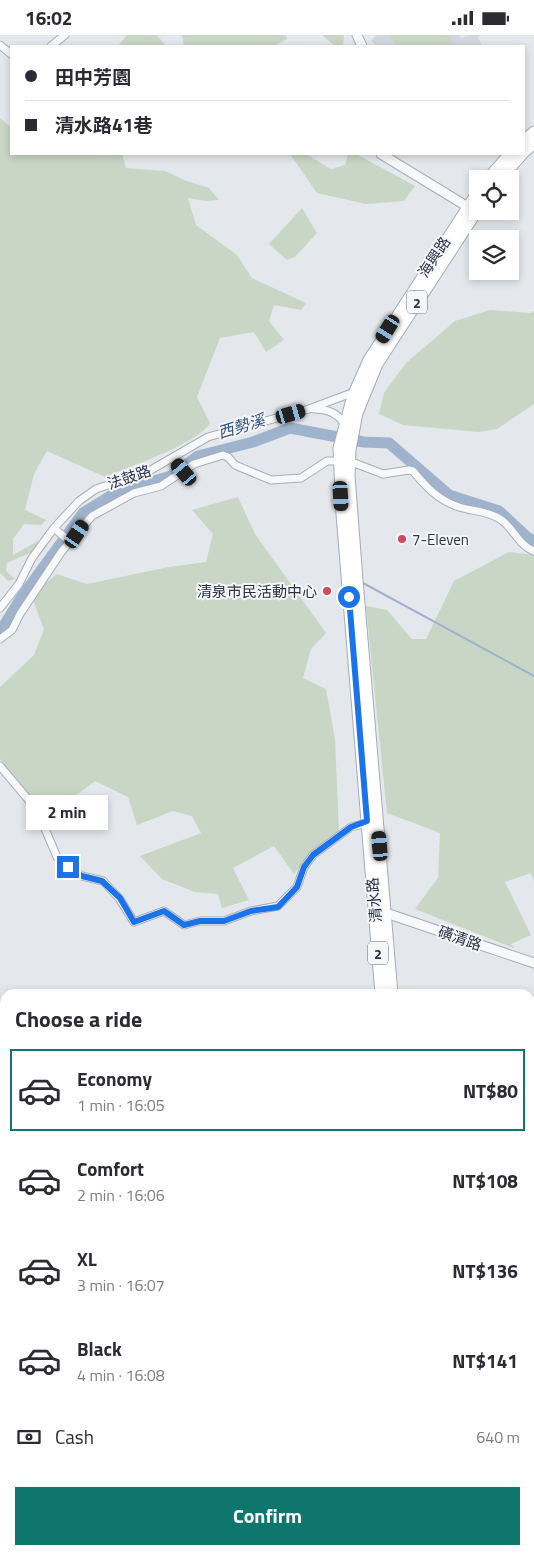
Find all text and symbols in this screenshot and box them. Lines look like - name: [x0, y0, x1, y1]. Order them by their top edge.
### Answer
- text: 16:02: [25, 3, 72, 32]
- text: 田中芳園: [55, 62, 131, 91]
- text: 清水路41巷: [55, 110, 152, 139]
- map controls: [469, 170, 519, 280]
- button: locate: [469, 170, 519, 220]
- button: layers: [469, 230, 519, 280]
- street label: 海興路: [412, 232, 456, 282]
- road number: 2: [407, 291, 427, 313]
- car: [373, 312, 402, 346]
- car: [274, 403, 307, 425]
- water label: 西勢溪: [215, 407, 269, 444]
- car: [168, 456, 199, 488]
- street label: 法鼓路: [104, 459, 154, 495]
- car: [332, 481, 349, 511]
- car: [62, 517, 91, 551]
- place label: 7-Eleven: [412, 528, 469, 551]
- marker: 7-Eleven: [396, 533, 408, 545]
- place label: 清泉市民活動中心: [197, 580, 317, 603]
- marker: 清泉市民活動中心: [321, 585, 333, 597]
- route start: [338, 586, 360, 608]
- callout: 2 min: [27, 795, 109, 829]
- text: 2 min: [48, 800, 86, 824]
- car: [371, 830, 388, 862]
- route end: [57, 856, 79, 878]
- street label: 清水路: [361, 877, 387, 923]
- street label: 磺清路: [435, 920, 485, 956]
- road number: 2: [368, 941, 388, 965]
- text: Choose a ride: [15, 1002, 142, 1036]
- text: Economy: [77, 1064, 152, 1093]
- icon: car: [17, 1068, 62, 1113]
- text: NT$80: [463, 1076, 518, 1105]
- text: 1 min · 16:05: [77, 1093, 165, 1117]
- text: Comfort: [77, 1154, 144, 1183]
- icon: car: [17, 1158, 62, 1203]
- text: NT$108: [452, 1166, 518, 1195]
- text: 2 min · 16:06: [77, 1183, 165, 1207]
- text: XL: [77, 1244, 97, 1273]
- icon: car: [17, 1248, 62, 1293]
- text: NT$136: [452, 1256, 518, 1285]
- text: 3 min · 16:07: [77, 1273, 165, 1297]
- text: Black: [77, 1334, 122, 1363]
- icon: car: [17, 1338, 62, 1383]
- text: NT$141: [452, 1346, 518, 1375]
- text: 4 min · 16:08: [77, 1363, 165, 1387]
- text: Cash: [55, 1422, 94, 1451]
- icon: cash: [15, 1423, 43, 1451]
- text: 640 m: [476, 1425, 520, 1449]
- button: Confirm: [15, 1487, 520, 1545]

